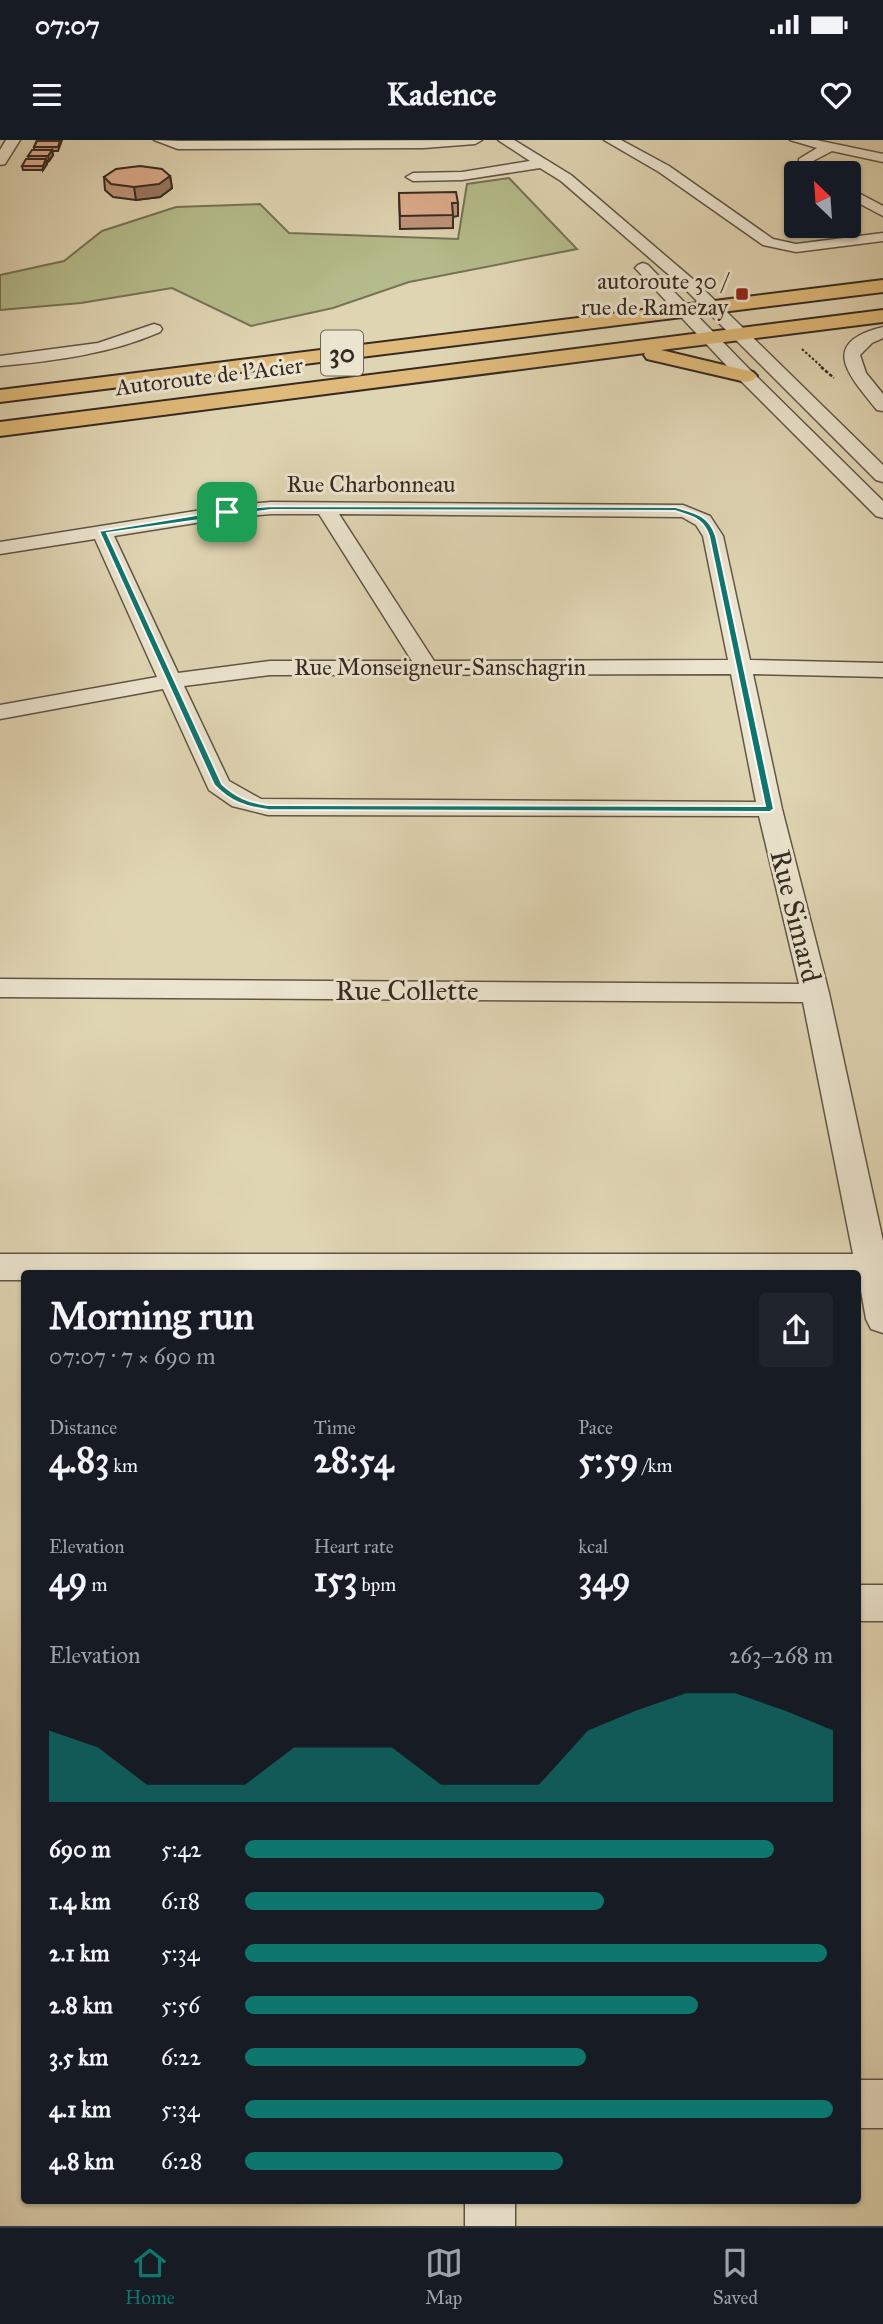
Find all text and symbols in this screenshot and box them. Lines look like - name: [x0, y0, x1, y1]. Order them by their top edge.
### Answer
- text: 07:07: [35, 9, 100, 41]
- text: Kadence: [387, 75, 496, 114]
- icon: menu: [28, 76, 66, 114]
- icon: heart: [817, 76, 855, 114]
- north arrow: [784, 161, 861, 238]
- map controls: [784, 161, 861, 238]
- place label: autoroute 30 / rue de Ramezay: [581, 267, 730, 321]
- marker: autoroute 30 / rue de Ramezay: [734, 286, 750, 302]
- road number: 30: [321, 330, 363, 375]
- street label: Autoroute de l'Acier: [112, 351, 305, 402]
- street label: Rue Charbonneau: [287, 470, 455, 498]
- pin: [197, 482, 257, 542]
- icon: arrive: [208, 493, 246, 531]
- street label: Rue Monseigneur-Sanschagrin: [294, 653, 586, 682]
- street label: Rue Simard: [763, 846, 829, 986]
- street label: Rue Collette: [335, 973, 479, 1008]
- text: Morning run: [49, 1293, 254, 1339]
- button: share: [759, 1293, 833, 1367]
- text: 07:07 · 7 × 690 m: [49, 1342, 216, 1370]
- text: Distance: [49, 1416, 117, 1439]
- text: Time: [314, 1416, 356, 1439]
- text: Pace: [578, 1416, 613, 1439]
- text: 4.83: [49, 1439, 109, 1482]
- text: 28:54: [314, 1439, 393, 1482]
- text: 5:59: [578, 1439, 638, 1482]
- text: km: [109, 1454, 138, 1477]
- text: /km: [638, 1454, 672, 1477]
- text: Elevation: [49, 1535, 124, 1558]
- text: Heart rate: [314, 1535, 394, 1558]
- text: kcal: [578, 1535, 608, 1558]
- text: 49: [49, 1558, 87, 1601]
- text: 153: [314, 1558, 358, 1601]
- text: 349: [578, 1558, 631, 1601]
- text: m: [87, 1573, 107, 1596]
- text: bpm: [358, 1573, 396, 1596]
- text: Elevation: [49, 1641, 140, 1669]
- text: 263–268 m: [729, 1641, 833, 1669]
- text: 690 m: [49, 1835, 111, 1863]
- text: 5:42: [161, 1835, 202, 1863]
- text: 1.4 km: [49, 1887, 111, 1915]
- text: 6:18: [161, 1887, 200, 1915]
- text: 2.1 km: [49, 1939, 110, 1967]
- text: 5:34: [161, 1939, 200, 1967]
- text: 2.8 km: [49, 1991, 113, 2019]
- text: 5:56: [161, 1991, 200, 2019]
- text: 3.5 km: [49, 2043, 108, 2071]
- text: 6:22: [161, 2043, 201, 2071]
- text: 4.1 km: [49, 2095, 111, 2123]
- text: 5:34: [161, 2095, 200, 2123]
- text: 4.8 km: [49, 2147, 114, 2175]
- text: 6:28: [161, 2147, 202, 2175]
- tab: Home: [125, 2244, 175, 2309]
- tab: Map: [425, 2244, 463, 2309]
- tab: Saved: [713, 2244, 758, 2309]

